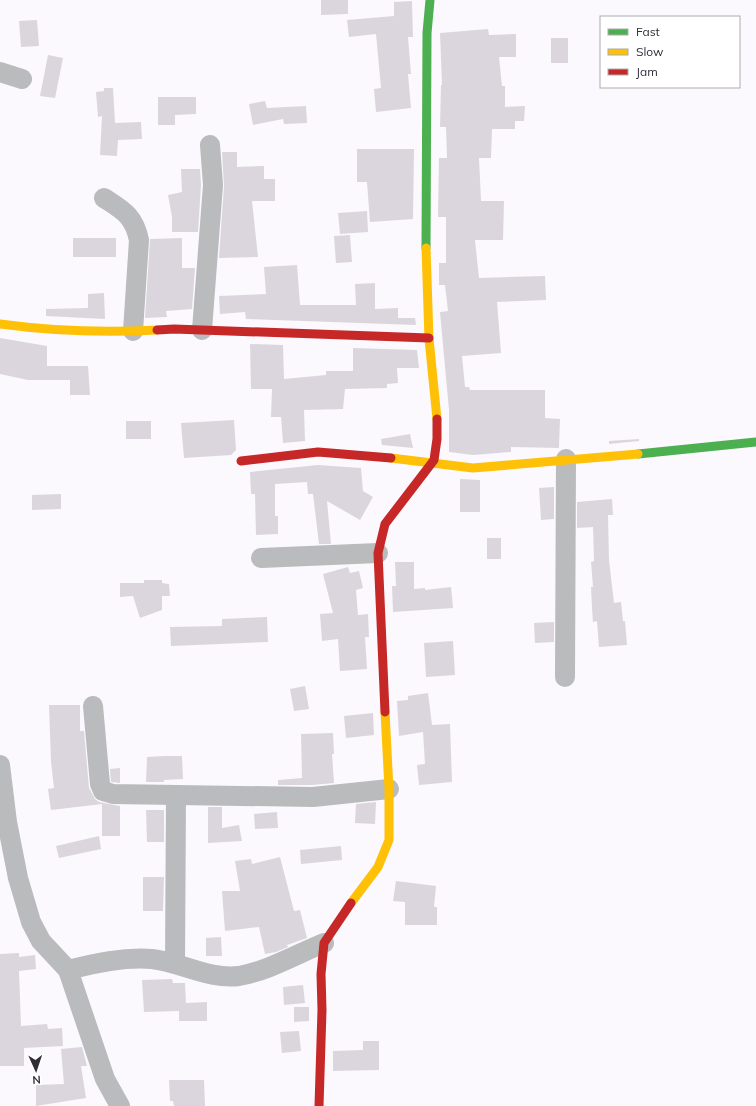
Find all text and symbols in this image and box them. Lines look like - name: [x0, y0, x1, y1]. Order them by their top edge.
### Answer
- legend: [600, 16, 740, 88]
- text: Fast: [636, 24, 660, 39]
- text: Slow: [636, 44, 664, 59]
- text: Jam: [636, 64, 658, 79]
- north arrow: [16, 1050, 56, 1090]
- text: N: [32, 1073, 41, 1087]

